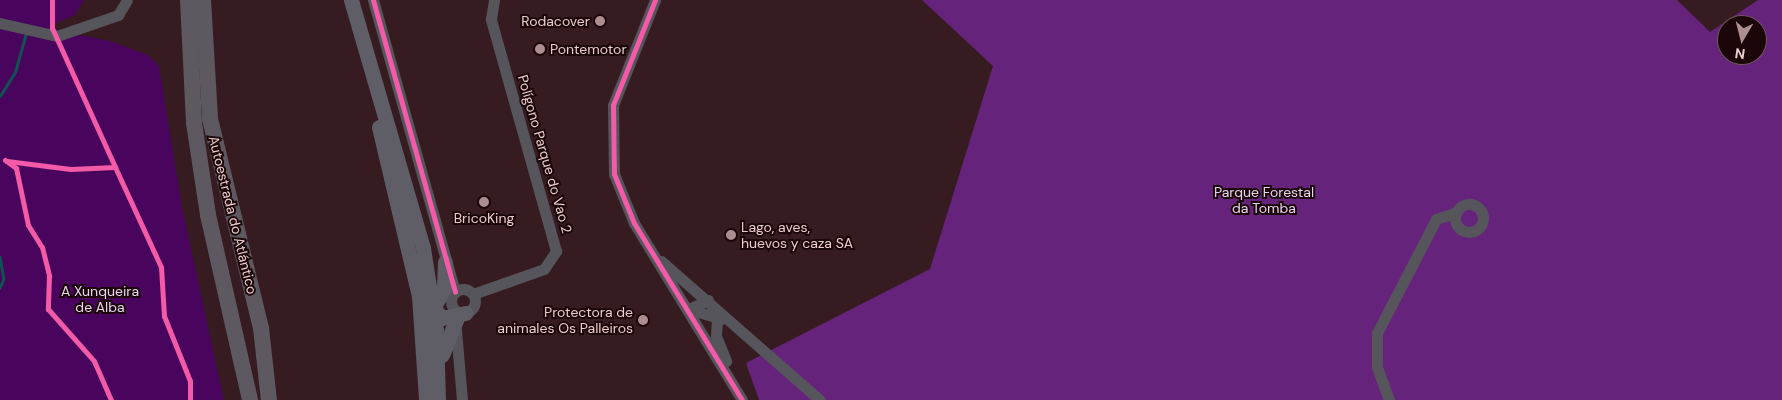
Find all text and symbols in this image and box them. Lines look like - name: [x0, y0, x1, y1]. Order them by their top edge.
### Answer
- place label: Rodacover: [521, 13, 590, 29]
- marker: Rodacover: [594, 15, 606, 27]
- north arrow: [1717, 15, 1767, 65]
- place label: Pontemotor: [550, 41, 627, 57]
- marker: Pontemotor: [534, 43, 546, 55]
- text: N: [1734, 44, 1746, 63]
- street label: Polígono Parque do Vao 2: [514, 73, 576, 235]
- street label: Autoestrada do Atlántico: [205, 134, 261, 296]
- park label: Parque Forestal da Tomba: [1214, 184, 1314, 216]
- marker: BricoKing: [478, 196, 490, 208]
- place label: BricoKing: [454, 210, 514, 226]
- place label: Lago, aves, huevos y caza SA: [741, 219, 853, 252]
- marker: Lago, aves, huevos y caza SA: [725, 229, 737, 241]
- park label: A Xunqueira de Alba: [61, 283, 139, 316]
- place label: Protectora de animales Os Palleiros: [497, 304, 633, 336]
- marker: Protectora de animales Os Palleiros: [637, 314, 649, 326]

